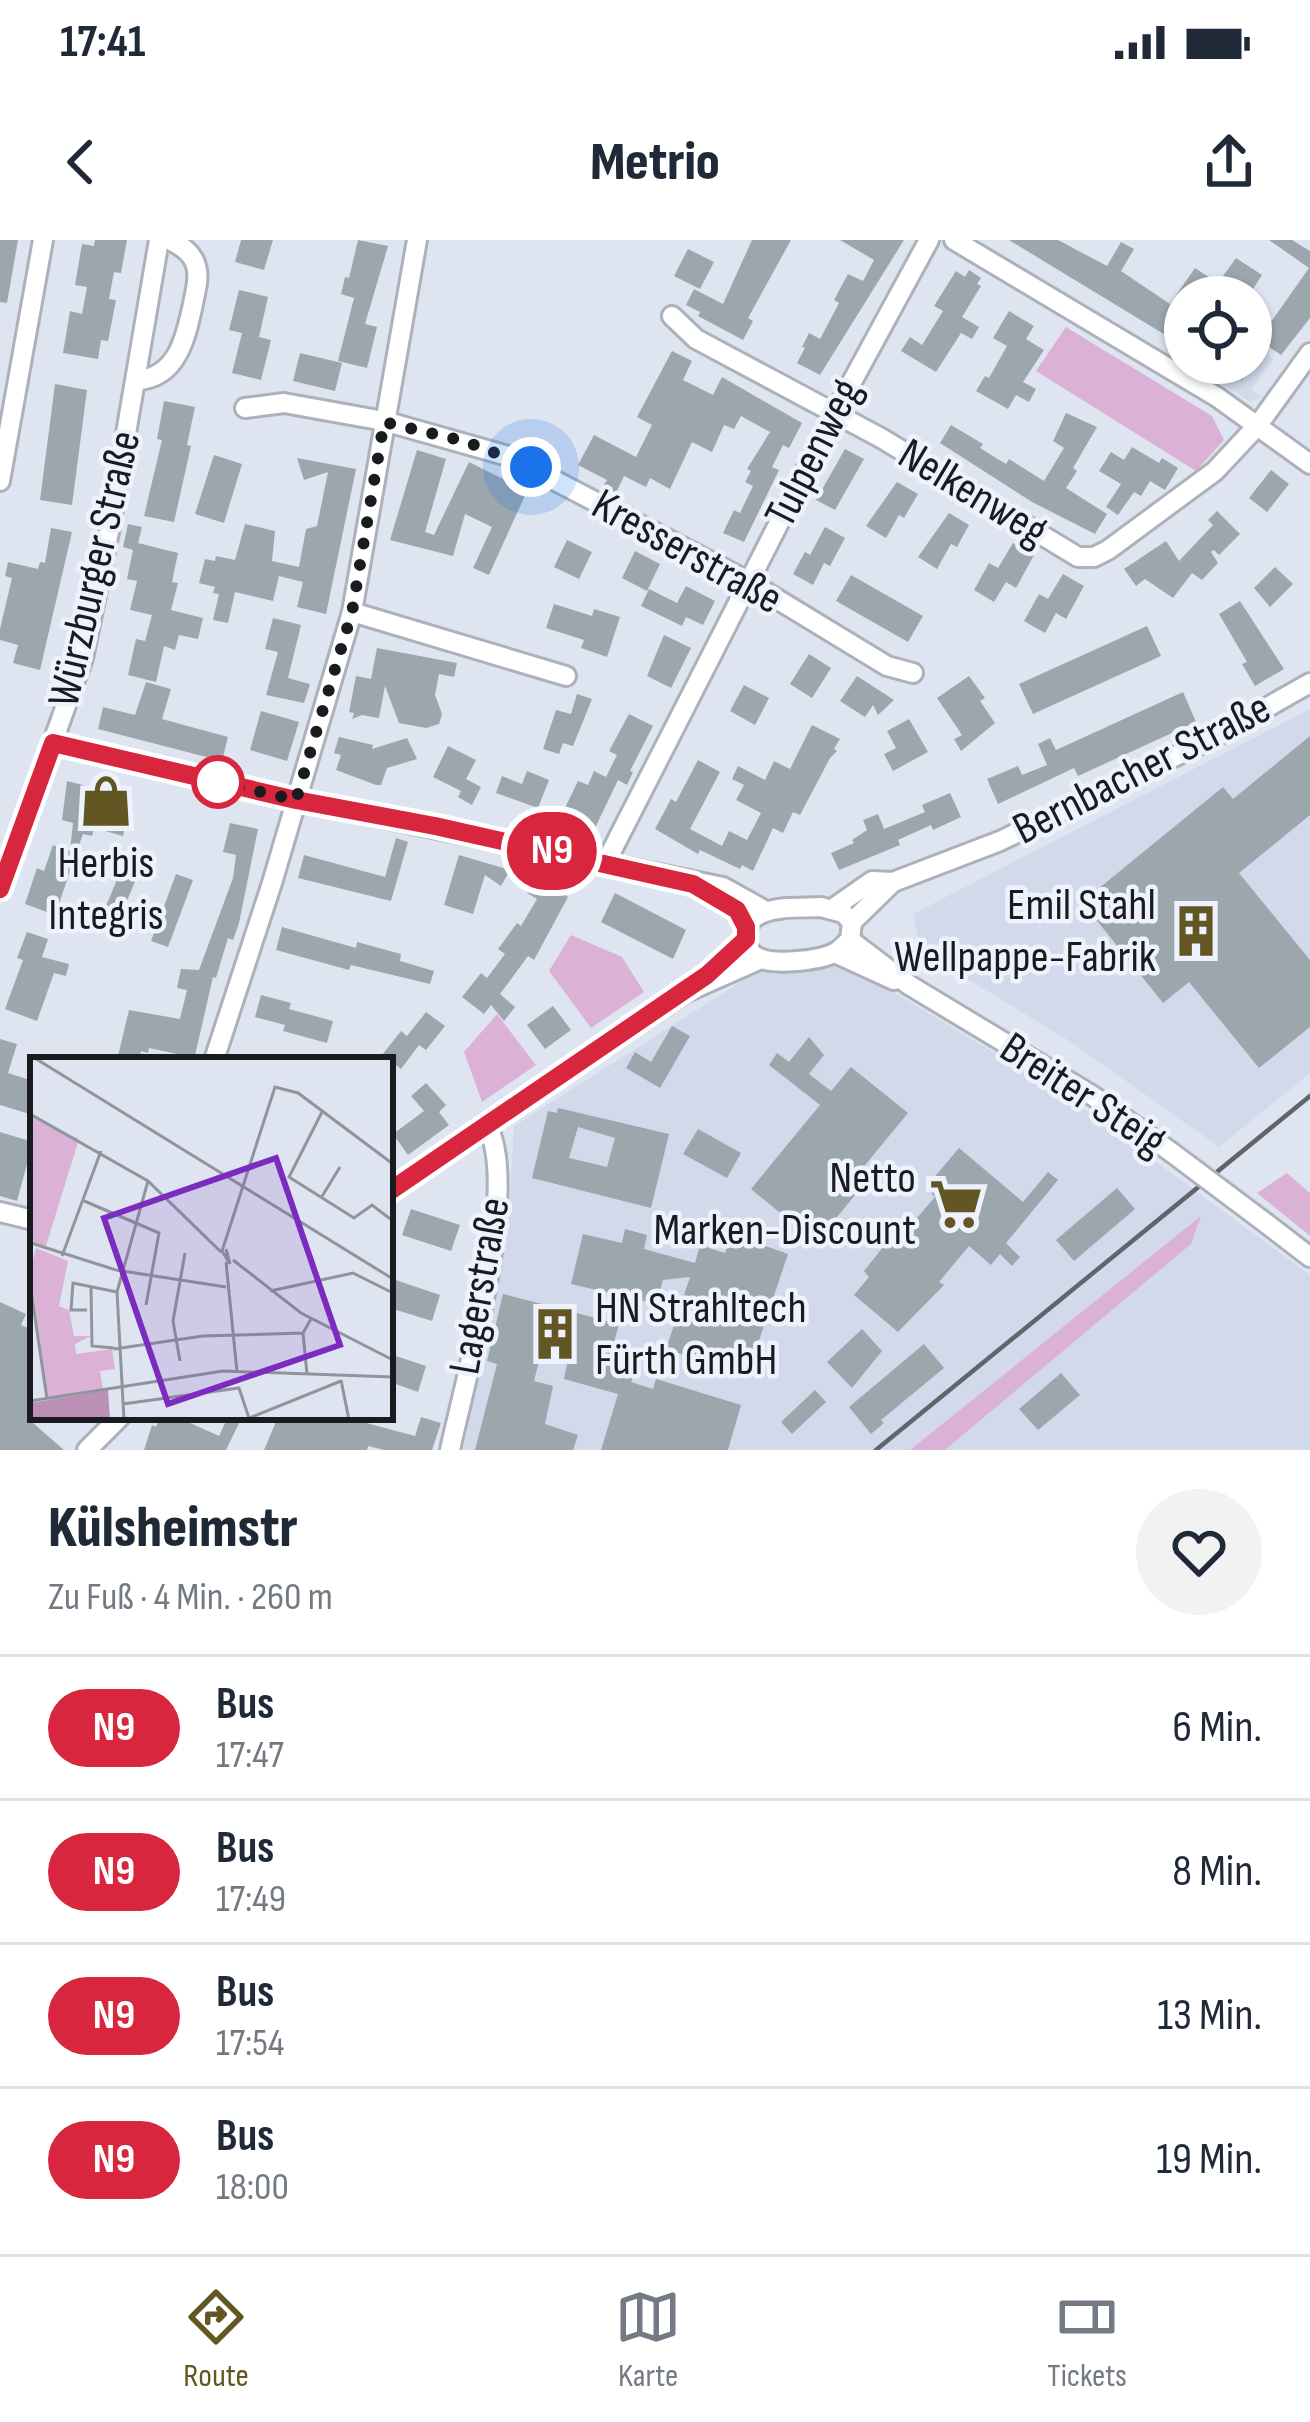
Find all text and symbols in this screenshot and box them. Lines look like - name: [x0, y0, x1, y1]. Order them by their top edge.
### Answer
- text: 17:41: [60, 15, 145, 70]
- icon: back: [48, 129, 114, 195]
- icon: share: [1196, 129, 1262, 195]
- text: Metrio: [590, 130, 720, 195]
- map controls: [1164, 276, 1272, 384]
- button: locate: [1164, 276, 1272, 384]
- street label: Tulpenweg: [753, 370, 875, 536]
- street label: Würzburger Straße: [37, 426, 153, 712]
- street label: Nelkenweg: [888, 427, 1058, 559]
- your location: [501, 437, 561, 497]
- street label: Kresserstraße: [582, 477, 792, 627]
- street label: Bernbacher Straße: [1004, 681, 1280, 857]
- unlabelled marker: [193, 757, 243, 807]
- shop icon: Herbis Integris: [77, 772, 135, 830]
- line badge: N9: [498, 812, 606, 890]
- text: N9: [531, 825, 573, 876]
- place label: Herbis Integris: [48, 836, 164, 943]
- place label: Emil Stahl Wellpappe-Fabrik: [894, 878, 1156, 985]
- building icon: Emil Stahl Wellpappe-Fabrik: [1167, 902, 1225, 960]
- street label: Breiter Steig: [990, 1021, 1176, 1169]
- inset map: [30, 1057, 393, 1420]
- place label: Netto Marken-Discount: [653, 1151, 916, 1258]
- supermarket icon: Netto Marken-Discount: [927, 1175, 985, 1233]
- street label: Lagerstraße: [437, 1193, 523, 1379]
- place label: HN Strahltech Fürth GmbH: [595, 1281, 807, 1388]
- building icon: HN Strahltech Fürth GmbH: [526, 1305, 584, 1363]
- button: heart: [1136, 1489, 1262, 1615]
- text: Külsheimstr: [48, 1495, 298, 1563]
- text: Zu Fuß · 4 Min. · 260 m: [48, 1574, 333, 1621]
- text: Bus: [216, 1677, 274, 1732]
- text: 6 Min.: [1172, 1700, 1262, 1755]
- text: N9: [93, 1702, 135, 1753]
- text: 17:47: [216, 1732, 284, 1779]
- text: Bus: [216, 1821, 274, 1876]
- text: 8 Min.: [1172, 1844, 1262, 1899]
- text: N9: [93, 1846, 135, 1897]
- text: 17:49: [216, 1876, 286, 1923]
- text: Bus: [216, 1965, 274, 2020]
- text: 13 Min.: [1157, 1988, 1262, 2043]
- text: N9: [93, 1990, 135, 2041]
- text: 17:54: [216, 2020, 284, 2067]
- text: Bus: [216, 2109, 274, 2164]
- text: 19 Min.: [1156, 2132, 1262, 2187]
- text: N9: [93, 2134, 135, 2185]
- text: 18:00: [216, 2164, 289, 2211]
- tab: Route: [183, 2284, 249, 2396]
- tab: Karte: [615, 2284, 681, 2396]
- tab: Tickets: [1047, 2284, 1127, 2396]

